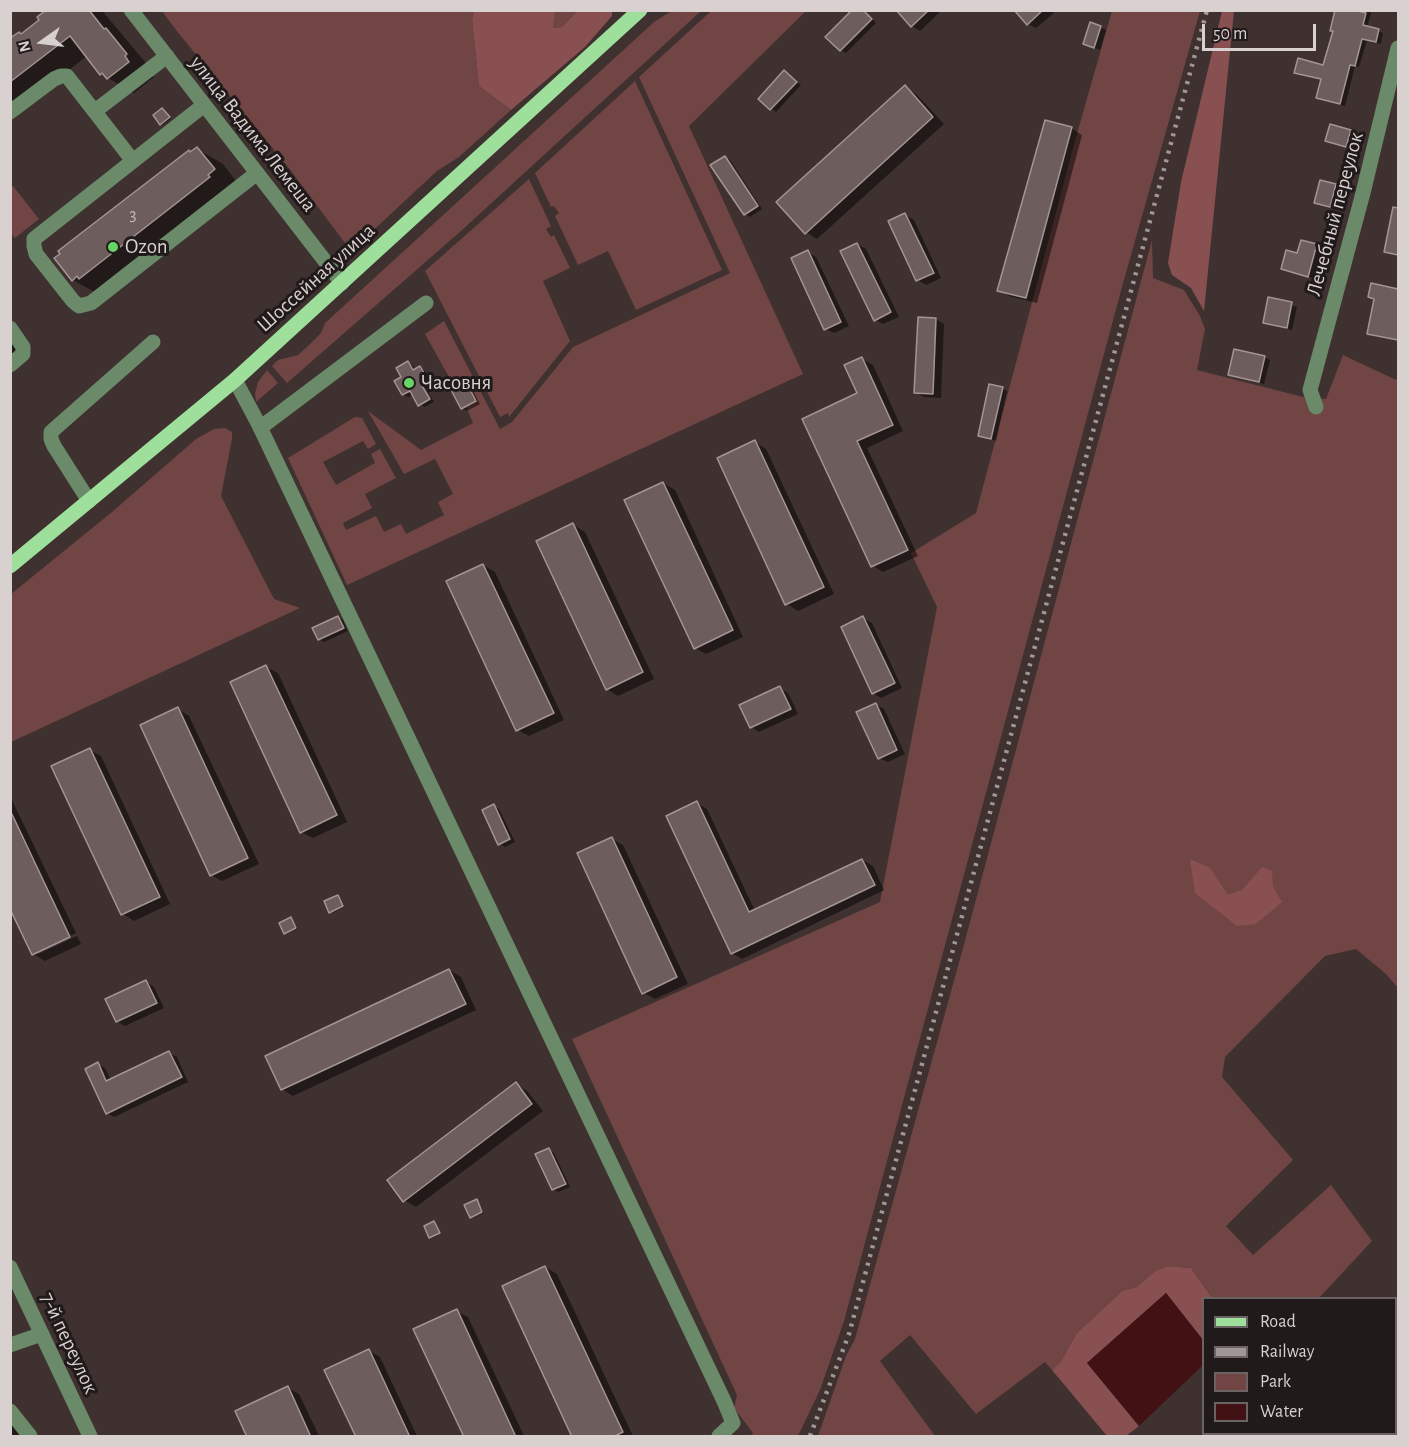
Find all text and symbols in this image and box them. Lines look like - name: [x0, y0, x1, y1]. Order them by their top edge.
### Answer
- north arrow: [12, 12, 72, 72]
- scale bar: [1205, 12, 1319, 50]
- text: 50 m: [1213, 25, 1247, 43]
- text: N: [15, 39, 34, 54]
- street label: улица Вадима Лемеша: [184, 51, 322, 217]
- street label: Лечебный переулок: [1301, 129, 1369, 299]
- house number: 3: [129, 204, 137, 226]
- street label: Шоссейная улица: [252, 218, 380, 338]
- place label: Ozon: [125, 234, 168, 260]
- marker: Ozon: [106, 240, 120, 254]
- place label: Часовня: [421, 370, 491, 396]
- marker: Часовня: [402, 376, 416, 390]
- street label: 7-й переулок: [35, 1288, 103, 1398]
- legend: [1202, 1297, 1397, 1435]
- text: Road: [1260, 1313, 1296, 1331]
- text: Railway: [1260, 1343, 1314, 1361]
- text: Park: [1260, 1373, 1291, 1391]
- text: Water: [1260, 1403, 1303, 1421]

